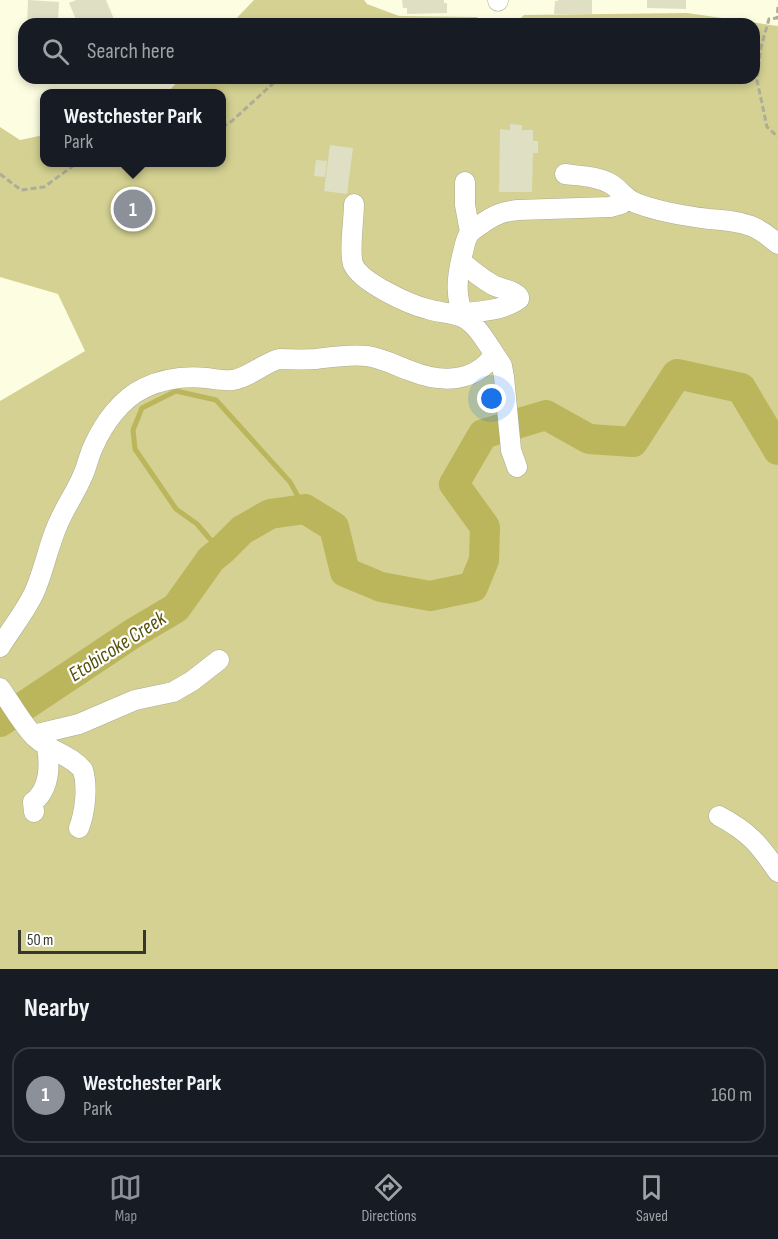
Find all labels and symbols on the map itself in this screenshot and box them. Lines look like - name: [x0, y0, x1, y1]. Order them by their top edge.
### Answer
- pin: 1: [114, 186, 152, 232]
- your location: [477, 384, 506, 413]
- water label: Etobicoke Creek: [64, 605, 172, 687]
- scale bar: [18, 927, 146, 954]

